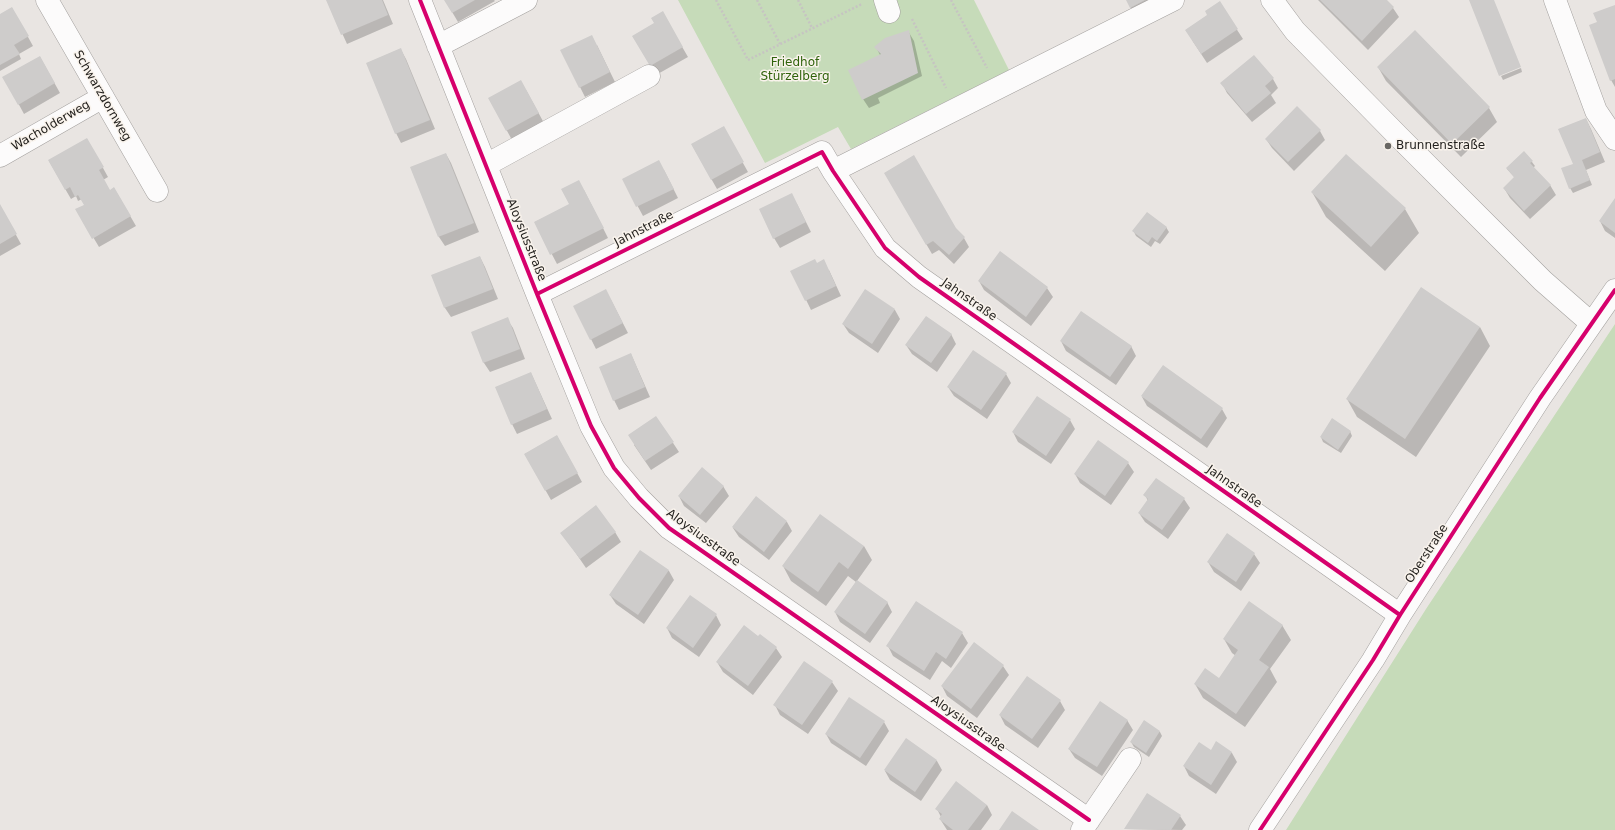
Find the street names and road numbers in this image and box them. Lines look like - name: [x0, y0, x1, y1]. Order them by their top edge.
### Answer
- street label: Schwarzdornweg: [70, 48, 134, 144]
- street label: Wacholderweg: [9, 98, 93, 154]
- street label: Aloysiusstraße: [503, 197, 549, 283]
- street label: Jahnstraße: [612, 208, 676, 250]
- street label: Jahnstraße: [939, 276, 999, 324]
- street label: Jahnstraße: [1204, 463, 1264, 511]
- street label: Aloysiusstraße: [663, 506, 743, 570]
- street label: Oberstraße: [1403, 522, 1451, 586]
- street label: Aloysiusstraße: [928, 693, 1008, 755]

